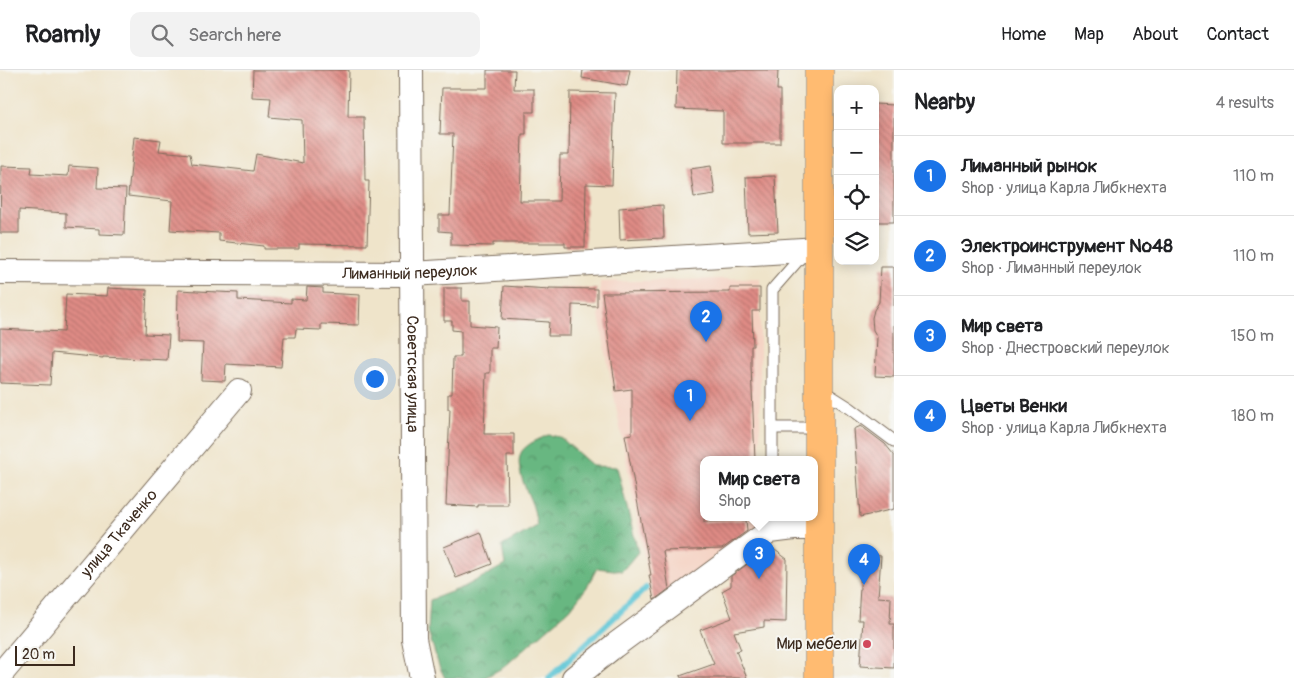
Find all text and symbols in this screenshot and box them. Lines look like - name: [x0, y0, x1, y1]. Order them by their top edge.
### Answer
- search box: [130, 12, 480, 57]
- text: Roamly: [25, 20, 100, 49]
- icon: search: [148, 21, 176, 49]
- text: Search here: [188, 23, 281, 47]
- text: Home: [1001, 23, 1046, 46]
- text: Map: [1074, 23, 1104, 46]
- text: About: [1132, 23, 1178, 46]
- text: Contact: [1206, 23, 1269, 46]
- map controls: [834, 85, 879, 265]
- button: +: [834, 85, 879, 130]
- text: Nearby: [914, 89, 975, 116]
- text: 4 results: [1216, 93, 1274, 113]
- button: −: [834, 130, 879, 175]
- text: Лиманный рынок: [961, 154, 1097, 178]
- text: 1: [927, 166, 933, 186]
- text: 110 m: [1233, 166, 1274, 186]
- button: locate: [834, 175, 879, 220]
- text: Shop · улица Карла Либкнехта: [961, 178, 1167, 198]
- button: layers: [834, 220, 879, 265]
- text: Электроинструмент №48: [961, 234, 1173, 258]
- text: 2: [926, 246, 934, 266]
- text: 110 m: [1233, 246, 1274, 266]
- text: Shop · Лиманный переулок: [961, 258, 1142, 278]
- street label: Лиманный переулок: [341, 260, 478, 284]
- pin: 2: [690, 301, 722, 342]
- text: Мир света: [961, 314, 1043, 338]
- street label: Советская улица: [402, 315, 423, 433]
- text: 3: [926, 326, 934, 346]
- text: 150 m: [1230, 326, 1274, 346]
- text: Shop · Днестровский переулок: [961, 338, 1170, 358]
- your location: [362, 366, 388, 392]
- pin: 1: [674, 380, 706, 421]
- text: Цветы Венки: [961, 394, 1067, 418]
- text: 4: [925, 406, 935, 426]
- text: 180 m: [1231, 406, 1274, 426]
- text: Shop · улица Карла Либкнехта: [961, 418, 1167, 438]
- popup: [700, 456, 818, 521]
- text: Мир света: [718, 467, 800, 491]
- street label: улица Ткаченко: [76, 485, 162, 582]
- text: Shop: [718, 491, 751, 511]
- pin: 3: [743, 538, 775, 579]
- pin: 4: [848, 544, 880, 585]
- place label: Мир мебели: [776, 634, 857, 654]
- marker: Мир мебели: [861, 638, 873, 650]
- scale bar: [15, 643, 75, 666]
- text: 20 m: [22, 646, 55, 663]

